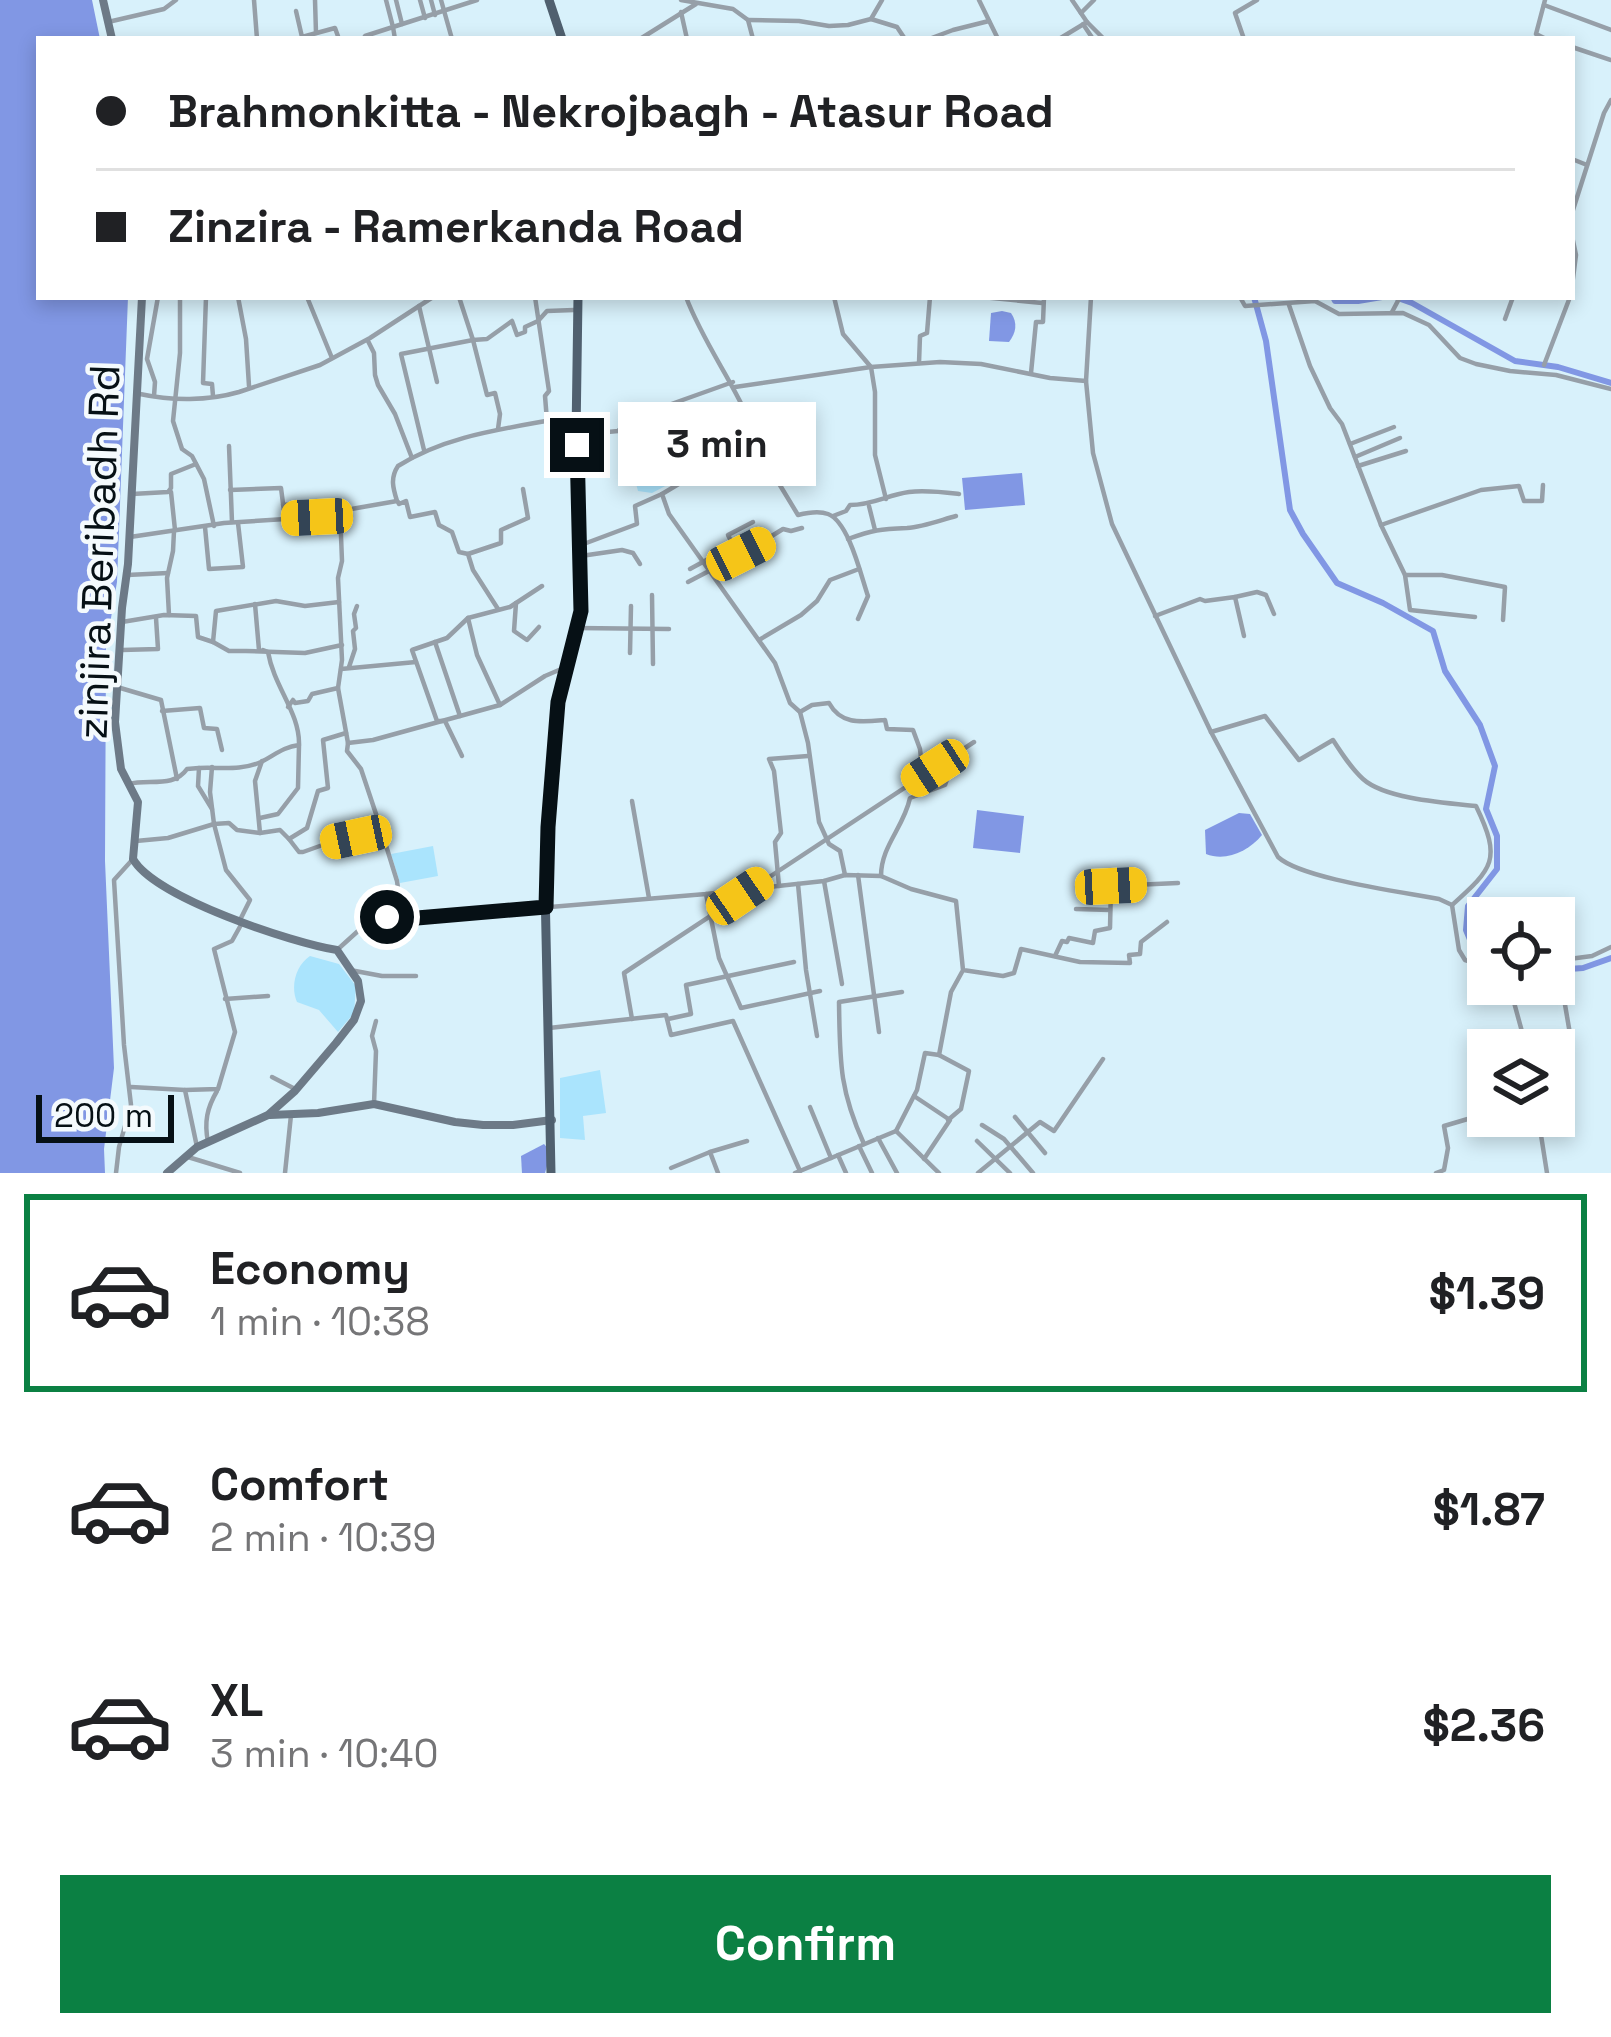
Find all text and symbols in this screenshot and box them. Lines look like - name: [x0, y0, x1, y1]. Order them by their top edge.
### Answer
- text: Brahmonkitta - Nekrojbagh - Atasur Road: [168, 83, 1054, 140]
- text: Zinzira - Ramerkanda Road: [168, 198, 744, 255]
- street label: zinjira Beribadh Rd: [65, 364, 132, 740]
- callout: 3 min: [619, 403, 817, 487]
- route end: [550, 418, 604, 472]
- text: 3 min: [666, 419, 768, 468]
- car: [280, 497, 354, 537]
- car: [701, 522, 781, 586]
- car: [895, 733, 975, 803]
- car: [317, 812, 395, 862]
- car: [700, 861, 780, 931]
- car: [1074, 866, 1148, 906]
- route start: [360, 890, 414, 944]
- map controls: [1467, 897, 1575, 1137]
- button: locate: [1467, 897, 1575, 1005]
- button: layers: [1467, 1029, 1575, 1137]
- scale bar: [36, 1089, 174, 1142]
- text: 200 m: [54, 1095, 153, 1137]
- icon: car: [66, 1239, 174, 1347]
- text: Economy: [210, 1240, 410, 1297]
- text: $1.39: [1429, 1265, 1545, 1322]
- text: 1 min · 10:38: [210, 1297, 430, 1346]
- icon: car: [66, 1455, 174, 1563]
- text: Comfort: [210, 1456, 389, 1513]
- text: $1.87: [1432, 1481, 1545, 1538]
- text: 2 min · 10:39: [210, 1513, 436, 1562]
- icon: car: [66, 1671, 174, 1779]
- text: XL: [210, 1672, 263, 1729]
- text: $2.36: [1422, 1697, 1545, 1754]
- text: 3 min · 10:40: [210, 1729, 438, 1778]
- button: Confirm: [60, 1875, 1551, 2013]

